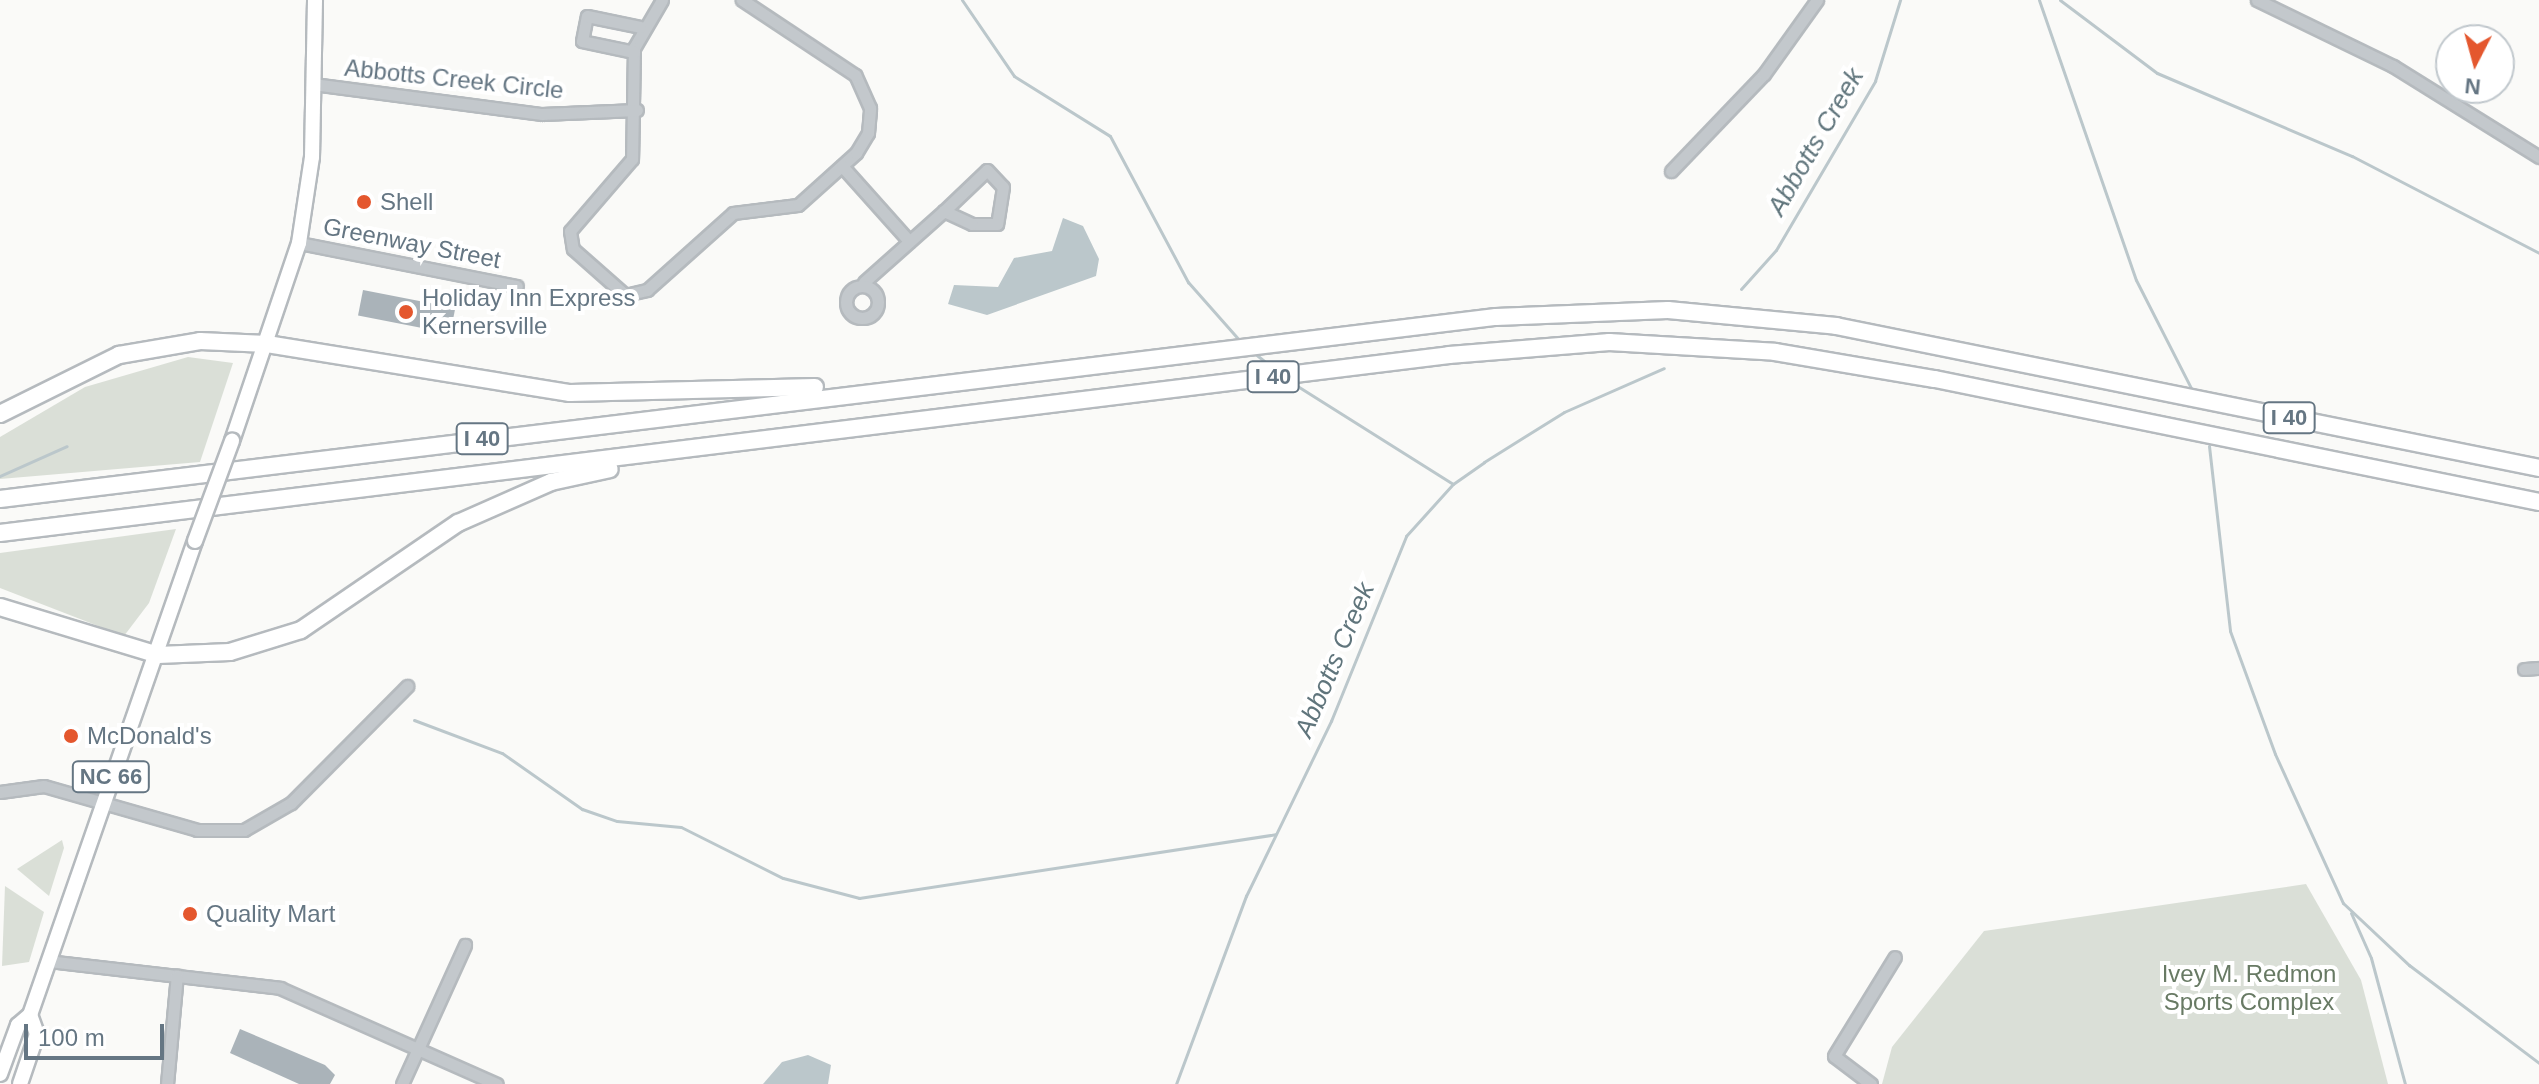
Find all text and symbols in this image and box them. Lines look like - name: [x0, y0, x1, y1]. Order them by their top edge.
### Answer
- north arrow: [2435, 24, 2515, 104]
- street label: Abbotts Creek Circle: [343, 53, 565, 105]
- water label: Abbotts Creek: [1761, 63, 1871, 221]
- text: N: [2463, 73, 2482, 100]
- place label: Shell: [380, 188, 433, 216]
- marker: Shell: [355, 193, 373, 211]
- street label: Greenway Street: [321, 212, 503, 274]
- place label: Holiday Inn Express Kernersville: [422, 284, 635, 340]
- marker: Holiday Inn Express Kernersville: [397, 303, 415, 321]
- road number: I 40: [1245, 359, 1301, 395]
- road number: I 40: [2261, 400, 2317, 436]
- road number: I 40: [454, 421, 510, 457]
- water label: Abbotts Creek: [1288, 578, 1382, 742]
- place label: McDonald's: [87, 722, 212, 750]
- marker: McDonald's: [62, 727, 80, 745]
- road number: NC 66: [71, 759, 151, 795]
- place label: Quality Mart: [206, 900, 335, 928]
- marker: Quality Mart: [181, 905, 199, 923]
- park label: Ivey M. Redmon Sports Complex: [2162, 960, 2336, 1016]
- scale bar: [28, 1008, 168, 1058]
- text: 100 m: [38, 1024, 105, 1051]

